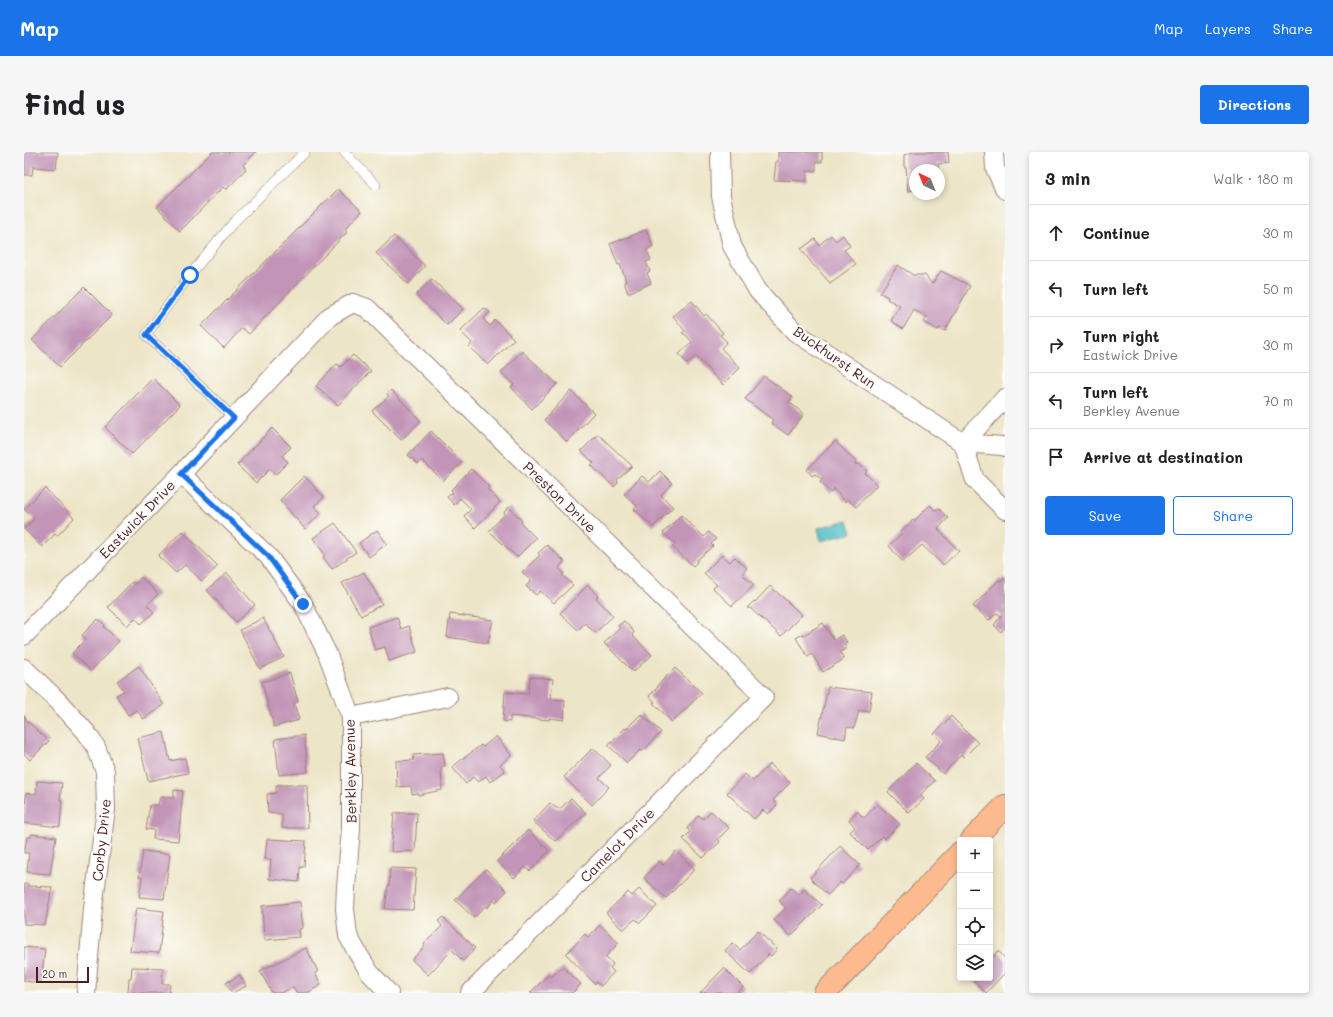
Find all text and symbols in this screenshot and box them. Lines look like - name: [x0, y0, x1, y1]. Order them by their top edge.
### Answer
- text: Map: [20, 16, 59, 41]
- text: Map: [1154, 19, 1183, 38]
- text: Layers: [1205, 19, 1251, 38]
- text: Share: [1273, 19, 1313, 38]
- button: Directions: [1200, 85, 1309, 124]
- text: Find us: [24, 86, 125, 122]
- north arrow: [909, 164, 945, 200]
- text: 3 min: [1045, 167, 1090, 189]
- text: Walk · 180 m: [1213, 170, 1293, 187]
- icon: ahead: [1045, 222, 1067, 244]
- text: Continue: [1083, 223, 1150, 243]
- text: 30 m: [1263, 224, 1293, 241]
- route start: [181, 266, 199, 284]
- icon: left: [1045, 278, 1067, 300]
- text: Turn left: [1083, 279, 1148, 299]
- text: 50 m: [1263, 280, 1293, 297]
- street label: Buckhurst Run: [790, 322, 880, 392]
- text: Turn right: [1083, 326, 1160, 346]
- icon: right: [1045, 334, 1067, 356]
- text: 30 m: [1263, 336, 1293, 353]
- text: Eastwick Drive: [1083, 346, 1178, 363]
- text: Turn left: [1083, 382, 1148, 402]
- icon: left: [1045, 390, 1067, 412]
- text: 70 m: [1263, 392, 1293, 409]
- text: Berkley Avenue: [1083, 402, 1180, 419]
- icon: arrive: [1045, 446, 1067, 468]
- text: Arrive at destination: [1083, 447, 1243, 467]
- street label: Preston Drive: [519, 457, 601, 537]
- street label: Eastwick Drive: [95, 476, 179, 562]
- button: Save: [1045, 496, 1165, 535]
- button: Share: [1173, 496, 1293, 535]
- route end: [294, 595, 312, 613]
- street label: Berkley Avenue: [340, 719, 360, 823]
- street label: Corby Drive: [87, 798, 115, 882]
- street label: Camelot Drive: [576, 804, 658, 886]
- map controls: [957, 837, 993, 981]
- button: +: [957, 837, 993, 873]
- button: −: [957, 873, 993, 909]
- button: locate: [957, 909, 993, 945]
- button: layers: [957, 945, 993, 981]
- scale bar: [36, 965, 89, 984]
- text: 20 m: [42, 966, 67, 981]

